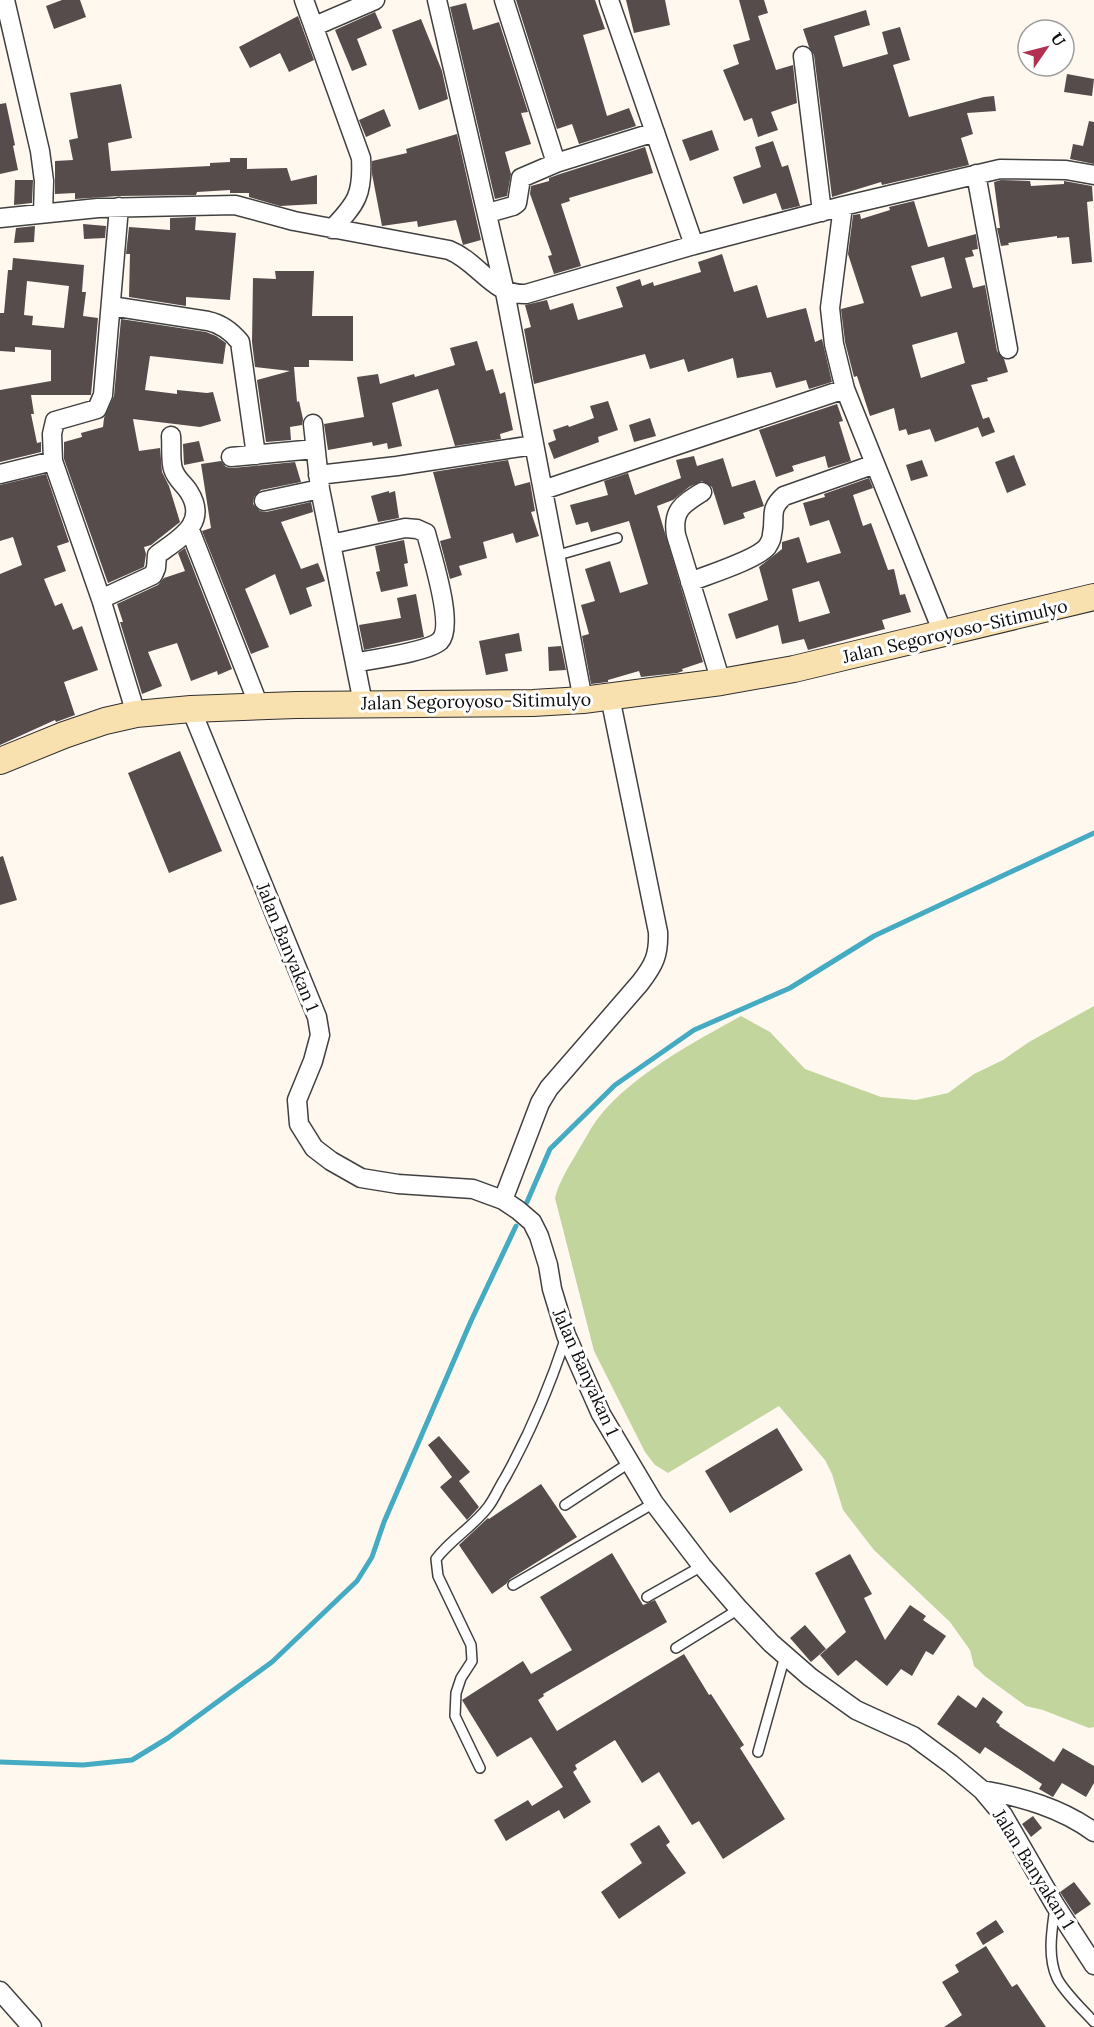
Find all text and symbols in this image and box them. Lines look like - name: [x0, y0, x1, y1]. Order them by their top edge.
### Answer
- north arrow: [1016, 18, 1076, 78]
- text: U: [1047, 29, 1070, 50]
- street label: Jalan Segoroyoso-Sitimulyo: [839, 594, 1070, 668]
- street label: Jalan Segoroyoso-Sitimulyo: [360, 687, 591, 715]
- street label: Jalan Banyakan 1: [251, 878, 324, 1015]
- street label: Jalan Banyakan 1: [547, 1304, 624, 1439]
- street label: Jalan Banyakan 1: [987, 1804, 1080, 1933]

